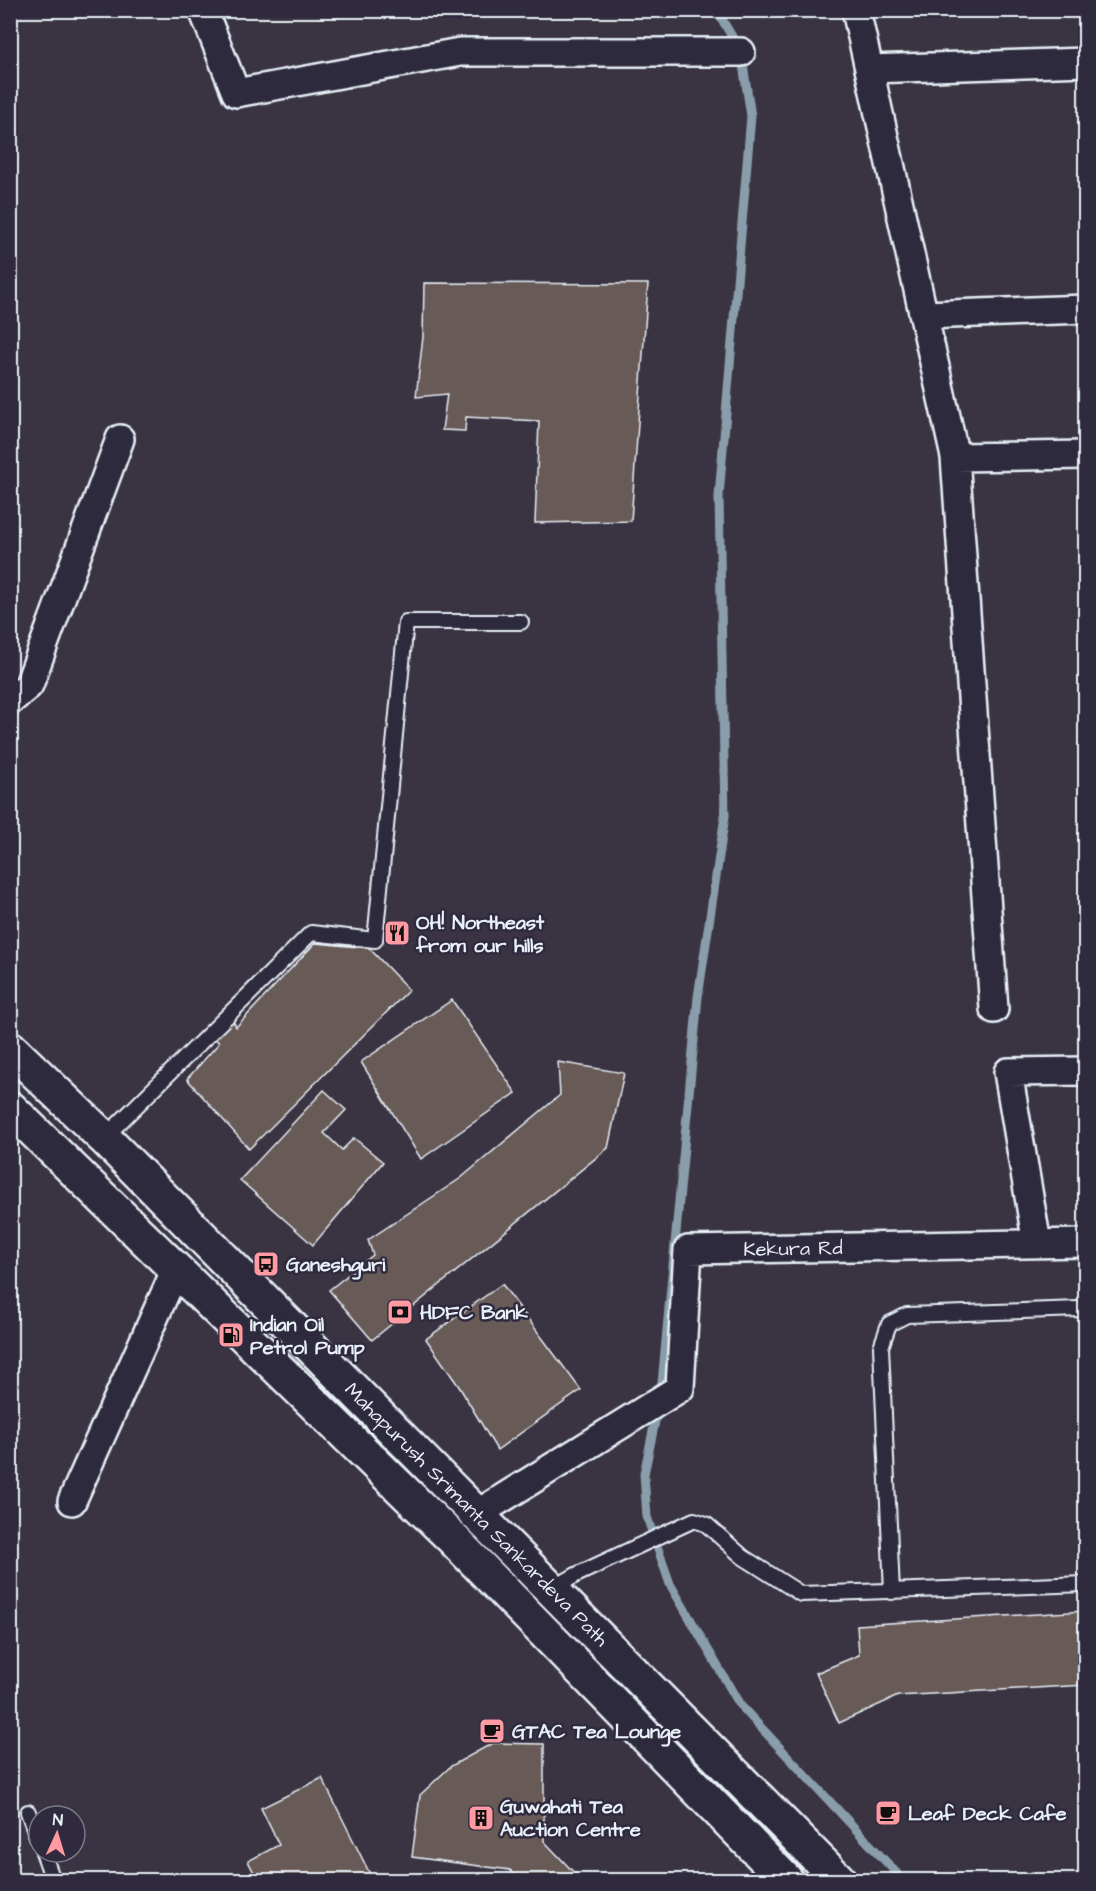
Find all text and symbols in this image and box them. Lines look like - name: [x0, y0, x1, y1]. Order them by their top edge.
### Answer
- place label: OH! Northeast from our hills: [415, 909, 545, 960]
- restaurant icon: OH! Northeast from our hills: [382, 918, 412, 948]
- street label: Kekura Rd: [743, 1234, 843, 1264]
- bus stop icon: Ganeshguri: [251, 1249, 281, 1279]
- place label: Ganeshguri: [286, 1251, 386, 1280]
- bank icon: HDFC Bank: [385, 1297, 415, 1327]
- place label: HDFC Bank: [420, 1299, 528, 1327]
- place label: Indian Oil Petrol Pump: [250, 1311, 366, 1362]
- fuel station icon: Indian Oil Petrol Pump: [216, 1320, 246, 1350]
- street label: Mahapurush Srimanta Sankardeva Path: [338, 1376, 615, 1653]
- cafe icon: GTAC Tea Lounge: [477, 1716, 507, 1746]
- place label: GTAC Tea Lounge: [512, 1718, 681, 1747]
- place label: Guwahati Tea Auction Centre: [500, 1793, 641, 1844]
- cafe icon: Leaf Deck Cafe: [873, 1798, 903, 1828]
- place label: Leaf Deck Cafe: [908, 1800, 1067, 1828]
- building icon: Guwahati Tea Auction Centre: [466, 1803, 496, 1833]
- north arrow: [27, 1804, 87, 1864]
- text: N: [52, 1809, 64, 1831]

